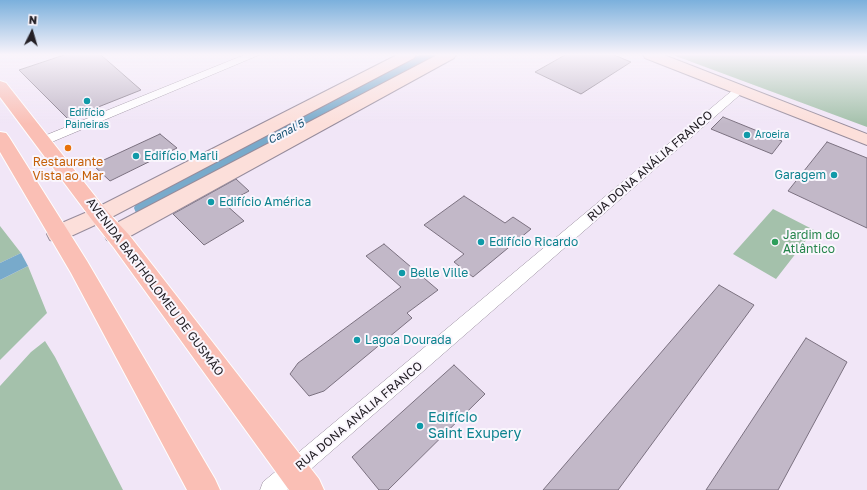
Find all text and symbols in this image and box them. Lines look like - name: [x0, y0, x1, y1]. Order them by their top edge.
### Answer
- north arrow: [12, 12, 52, 52]
- text: N: [28, 13, 38, 26]
- marker: Edifício Paineiras: [82, 96, 92, 106]
- place label: Edifício Paineiras: [65, 107, 109, 130]
- street label: RUA DONA ANÁLIA FRANCO: [584, 108, 716, 224]
- water label: Canal 5: [266, 117, 306, 147]
- place label: Aroeira: [755, 129, 789, 141]
- marker: Aroeira: [742, 130, 752, 140]
- marker: Restaurante Vista ao Mar: [63, 143, 73, 153]
- place label: Edifício Marli: [144, 149, 218, 163]
- marker: Edifício Marli: [131, 151, 141, 161]
- place label: Restaurante Vista ao Mar: [33, 155, 103, 183]
- place label: Garagem: [774, 168, 826, 182]
- marker: Garagem: [829, 170, 839, 180]
- street label: AVENIDA BARTHOLOMEU DE GUSMÃO: [83, 195, 227, 379]
- place label: Edifício América: [219, 195, 311, 209]
- marker: Edifício América: [206, 197, 216, 207]
- place label: Jardim do Atlântico: [783, 228, 840, 256]
- place label: Edifício Ricardo: [489, 235, 578, 249]
- marker: Edifício Ricardo: [476, 237, 486, 247]
- marker: Jardim do Atlântico: [770, 237, 780, 247]
- place label: Belle Ville: [410, 266, 468, 280]
- marker: Belle Ville: [397, 268, 407, 278]
- place label: Lagoa Dourada: [365, 333, 451, 347]
- marker: Lagoa Dourada: [352, 335, 362, 345]
- street label: RUA DONA ANÁLIA FRANCO: [293, 359, 425, 473]
- place label: Edifício Saint Exupery: [428, 410, 521, 442]
- marker: Edifício Saint Exupery: [415, 421, 425, 431]

